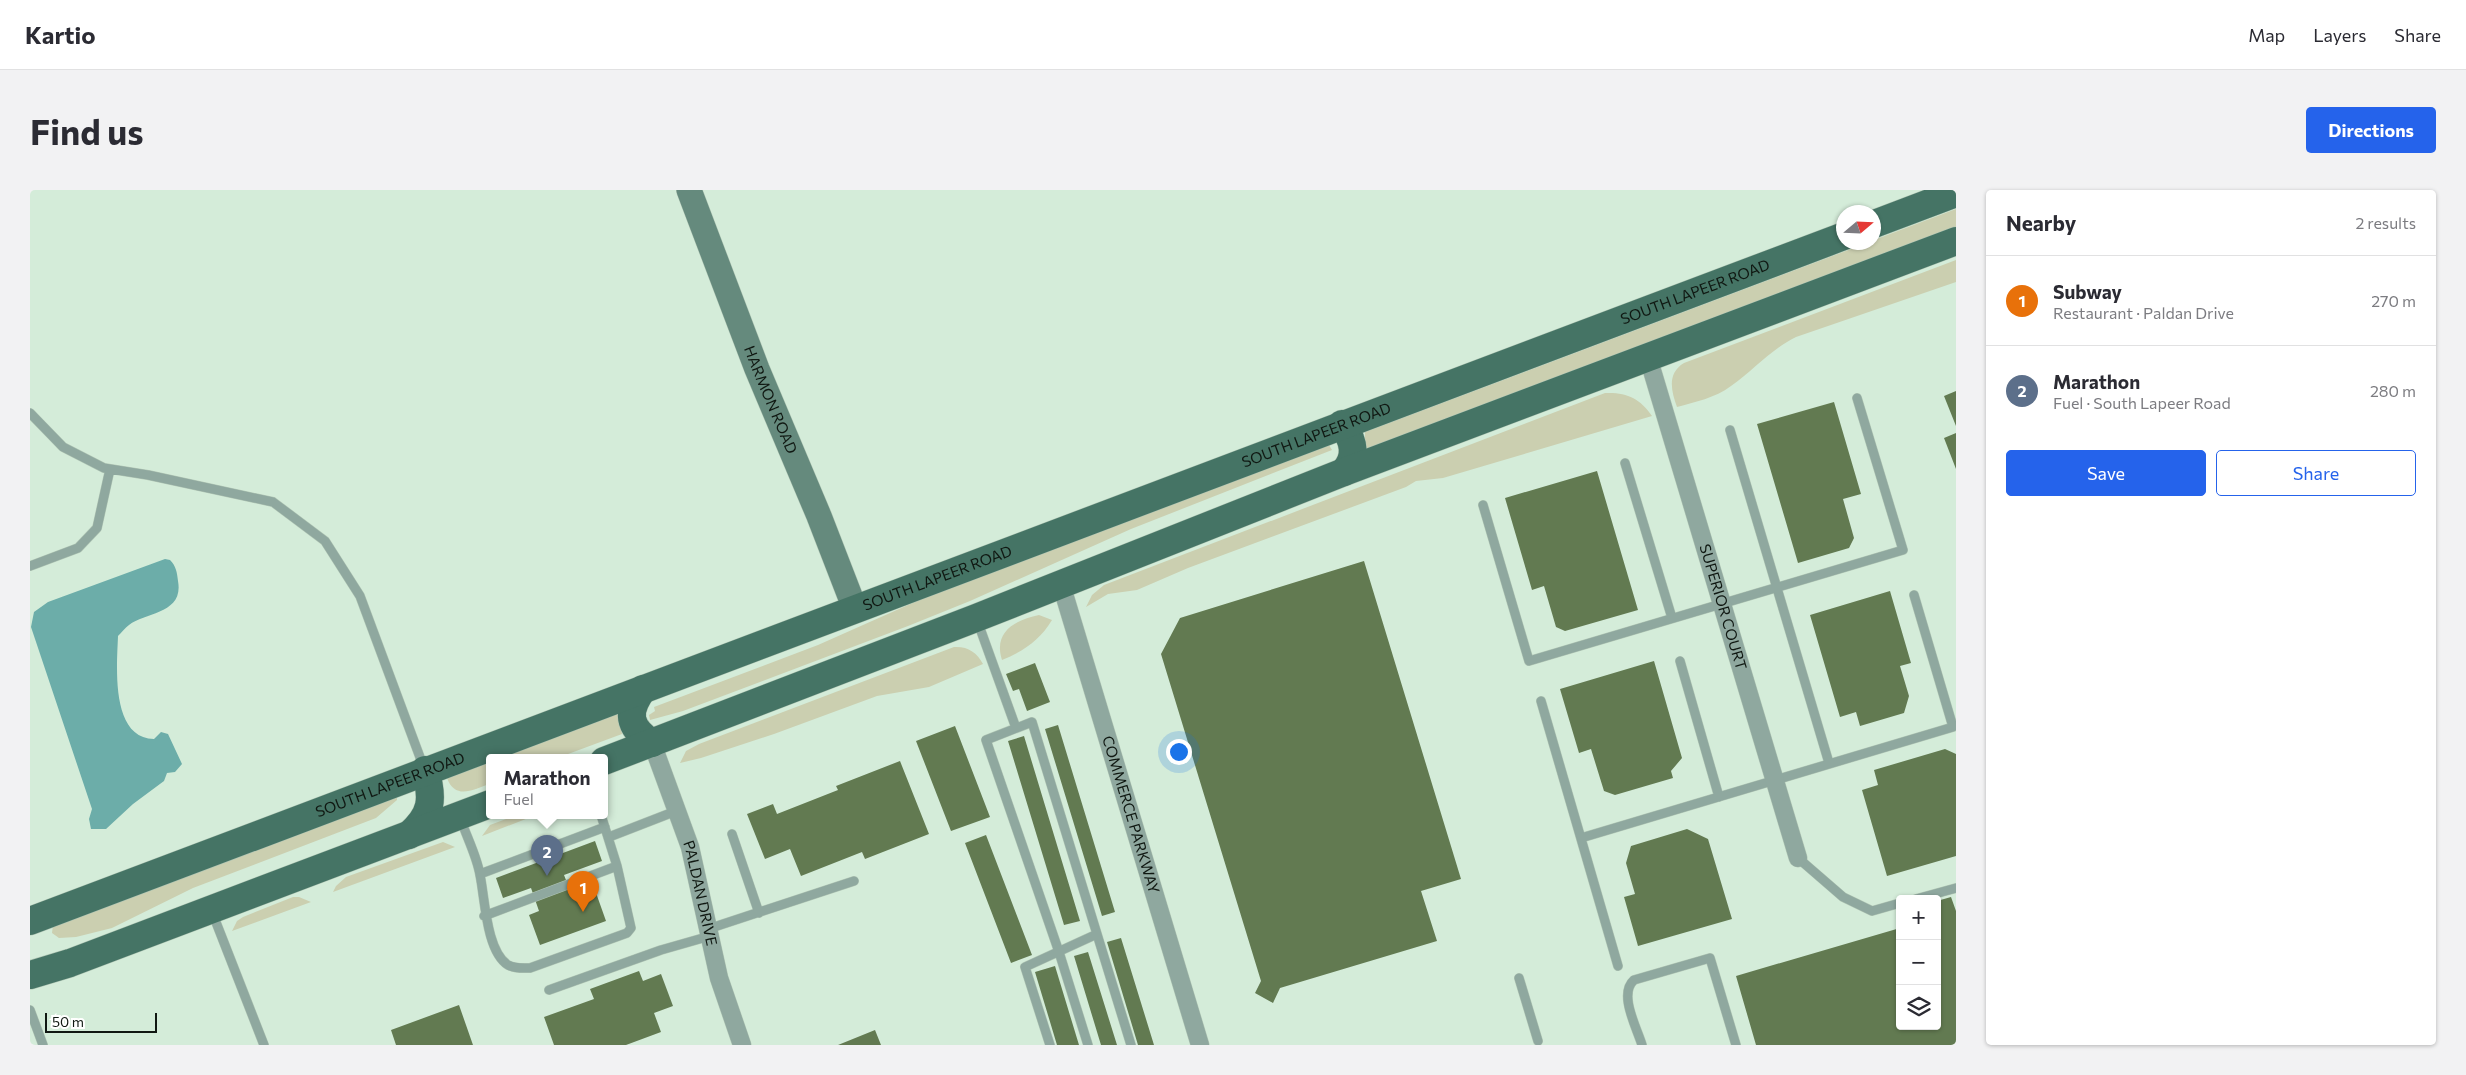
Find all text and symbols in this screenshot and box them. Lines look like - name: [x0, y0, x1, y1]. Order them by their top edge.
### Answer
- text: Kartio: [25, 20, 95, 49]
- text: Map: [2248, 24, 2285, 46]
- text: Layers: [2313, 24, 2366, 46]
- text: Share: [2394, 24, 2441, 46]
- button: Directions: [2306, 107, 2436, 153]
- text: Find us: [30, 109, 144, 152]
- north arrow: [1836, 205, 1881, 250]
- text: Nearby: [2006, 210, 2076, 235]
- text: 2 results: [2355, 213, 2416, 232]
- street label: SOUTH LAPEER ROAD: [1618, 255, 1772, 328]
- text: Subway: [2053, 280, 2122, 303]
- text: 1: [2018, 291, 2026, 310]
- text: 270 m: [2371, 291, 2416, 310]
- text: Restaurant · Paldan Drive: [2053, 303, 2234, 322]
- street label: HARMON ROAD: [741, 343, 802, 456]
- text: Marathon: [2053, 370, 2140, 393]
- text: 2: [2017, 381, 2027, 400]
- text: 280 m: [2370, 381, 2416, 400]
- text: Fuel · South Lapeer Road: [2053, 393, 2231, 412]
- street label: SOUTH LAPEER ROAD: [1239, 398, 1393, 471]
- button: Save: [2006, 450, 2206, 496]
- button: Share: [2216, 450, 2416, 496]
- street label: SOUTH LAPEER ROAD: [860, 541, 1014, 614]
- street label: SUPERIOR COURT: [1696, 542, 1751, 672]
- street label: COMMERCE PARKWAY: [1099, 733, 1164, 896]
- your location: [1166, 739, 1192, 765]
- street label: SOUTH LAPEER ROAD: [313, 748, 467, 820]
- popup: [486, 754, 608, 819]
- text: Marathon: [503, 766, 591, 789]
- text: Fuel: [503, 789, 534, 808]
- pin: 2: [531, 835, 563, 876]
- street label: PALDAN DRIVE: [680, 838, 722, 947]
- pin: 1: [567, 871, 599, 912]
- map controls: [1896, 895, 1941, 1030]
- button: +: [1896, 895, 1941, 940]
- button: −: [1896, 940, 1941, 985]
- button: layers: [1896, 985, 1941, 1030]
- scale bar: [45, 1010, 158, 1033]
- text: 50 m: [52, 1013, 84, 1030]

